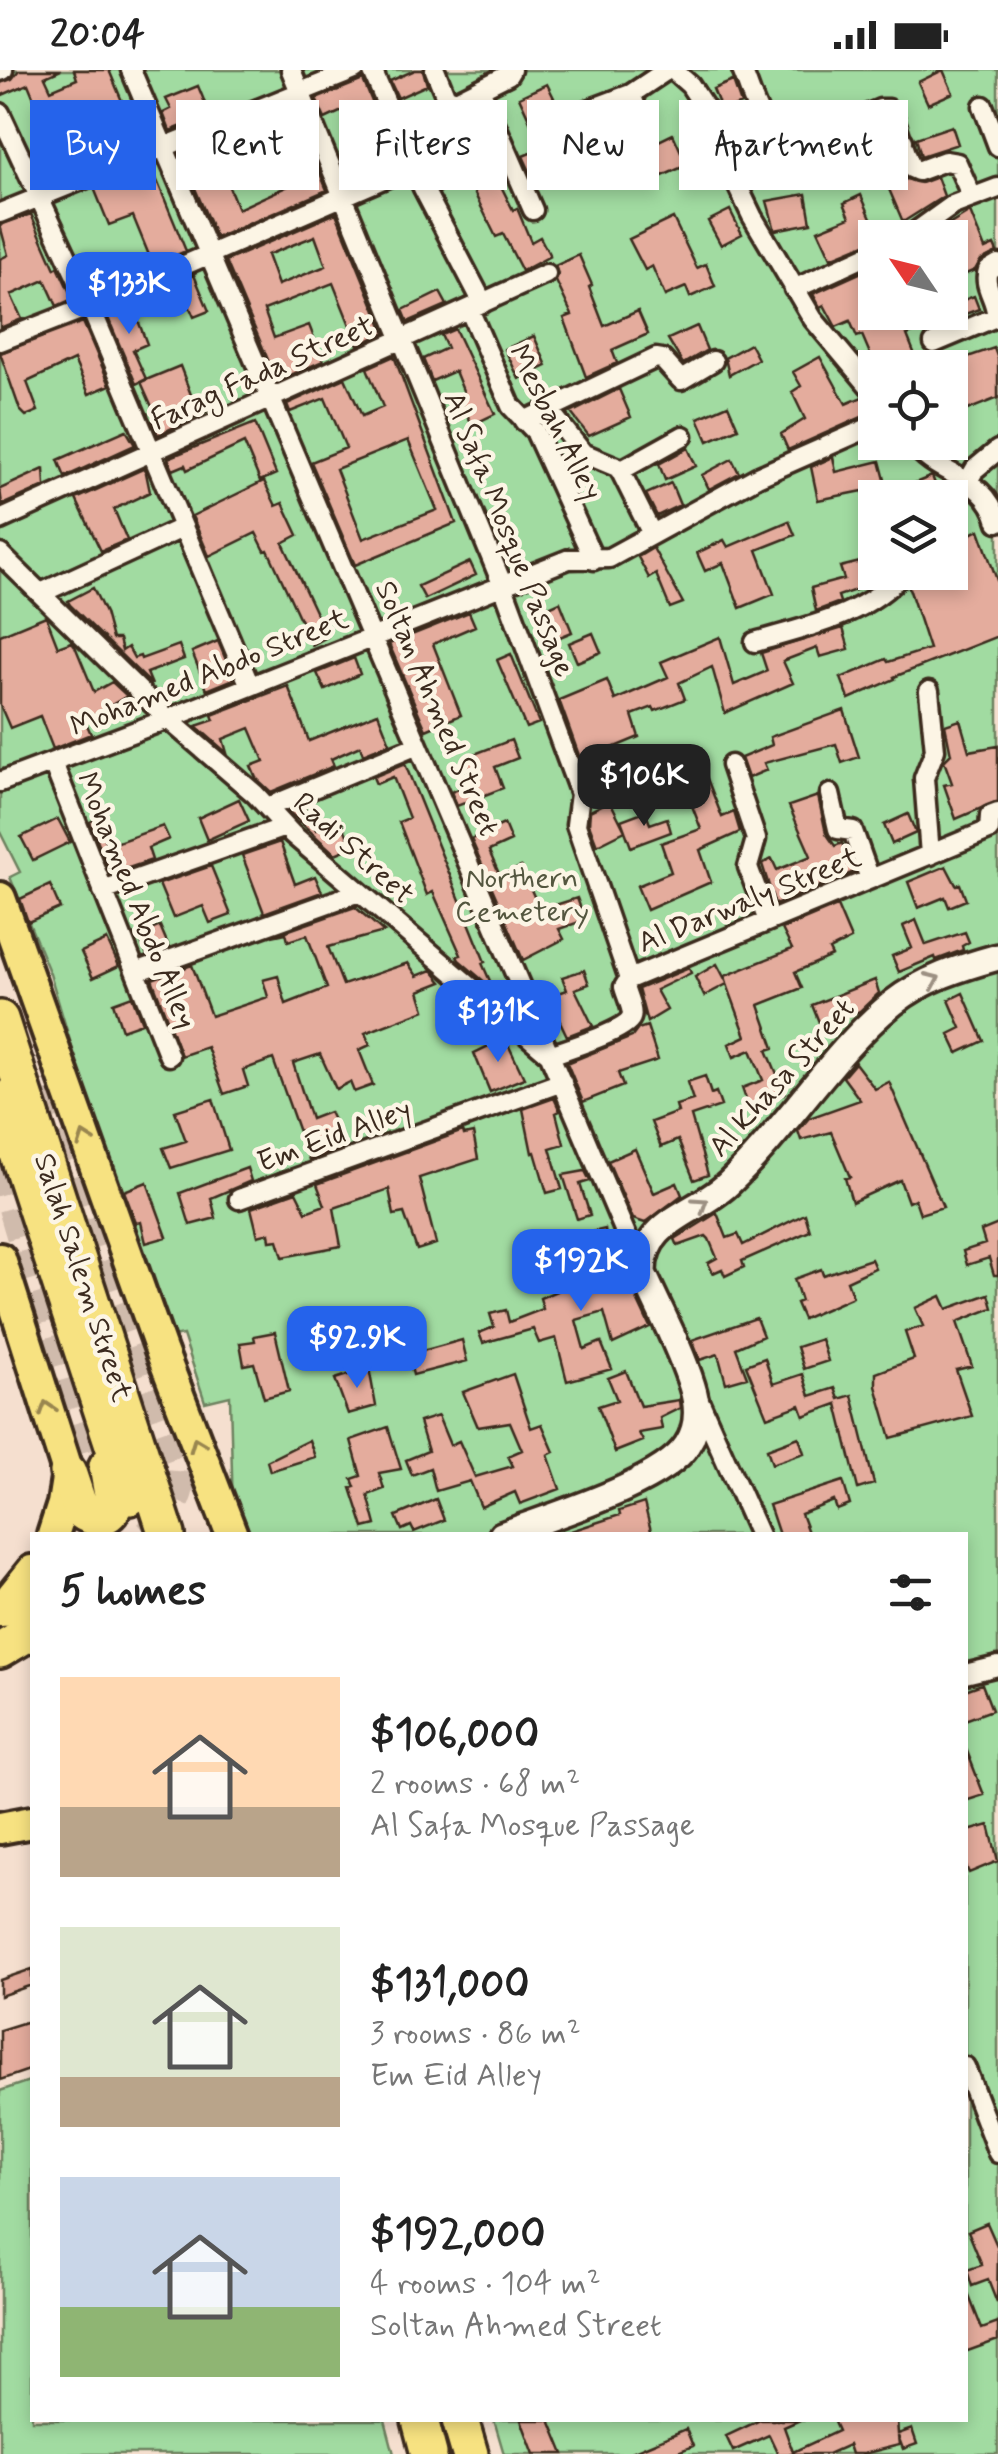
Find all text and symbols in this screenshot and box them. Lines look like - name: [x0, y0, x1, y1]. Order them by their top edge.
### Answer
- text: 20:04: [50, 11, 145, 60]
- chip: Buy: [30, 100, 156, 190]
- chip: Rent: [176, 100, 319, 190]
- chip: Filters: [339, 100, 507, 190]
- chip: New: [527, 100, 659, 190]
- chip: Apartment: [679, 100, 908, 190]
- north arrow: [858, 220, 968, 330]
- map controls: [858, 220, 968, 590]
- pin: $133K: [59, 252, 199, 337]
- text: $133K: [88, 263, 170, 305]
- street label: Farag Fada Street: [145, 307, 381, 442]
- street label: Mesbah Alley: [499, 338, 611, 507]
- button: locate: [858, 350, 968, 460]
- street label: Al Safa Mosque Passage: [433, 386, 584, 683]
- button: layers: [858, 480, 968, 590]
- street label: Soltan Ahmed Street: [365, 575, 508, 842]
- street label: Mohamed Abdo Street: [65, 600, 355, 747]
- pin: $106K: [574, 744, 714, 829]
- text: $106K: [599, 755, 689, 797]
- street label: Mohamed Abdo Alley: [66, 767, 205, 1035]
- street label: Radi Street: [284, 784, 422, 914]
- street label: Al Darwaly Street: [632, 838, 867, 963]
- park label: Northern Cemetery: [455, 859, 589, 932]
- one-way arrow: [923, 972, 941, 992]
- pin: $131K: [428, 980, 568, 1065]
- street label: Al Khasa Street: [700, 990, 864, 1166]
- text: $131K: [457, 991, 539, 1033]
- street label: Em Eid Alley: [252, 1091, 417, 1182]
- one-way arrow: [76, 1131, 97, 1148]
- street label: Salah Salem Street: [24, 1148, 141, 1407]
- one-way arrow: [690, 1198, 708, 1217]
- pin: $192K: [511, 1229, 651, 1314]
- text: $192K: [534, 1240, 628, 1282]
- pin: $92.9K: [276, 1306, 438, 1391]
- text: $92.9K: [309, 1317, 405, 1359]
- one-way arrow: [38, 1400, 59, 1417]
- one-way arrow: [189, 1436, 209, 1454]
- text: 5 homes: [60, 1565, 206, 1620]
- icon: filters: [883, 1565, 938, 1620]
- text: $106,000: [370, 1708, 539, 1763]
- icon: home: [140, 1717, 260, 1837]
- text: 2 rooms · 68 m²: [370, 1763, 580, 1805]
- text: Al Safa Mosque Passage: [370, 1805, 695, 1847]
- text: $131,000: [370, 1958, 529, 2013]
- icon: home: [140, 1967, 260, 2087]
- text: 3 rooms · 86 m²: [370, 2013, 581, 2055]
- text: Em Eid Alley: [370, 2055, 542, 2097]
- text: $192,000: [370, 2208, 545, 2263]
- icon: home: [140, 2217, 260, 2337]
- text: 4 rooms · 104 m²: [370, 2263, 601, 2305]
- text: Soltan Ahmed Street: [370, 2305, 662, 2347]

